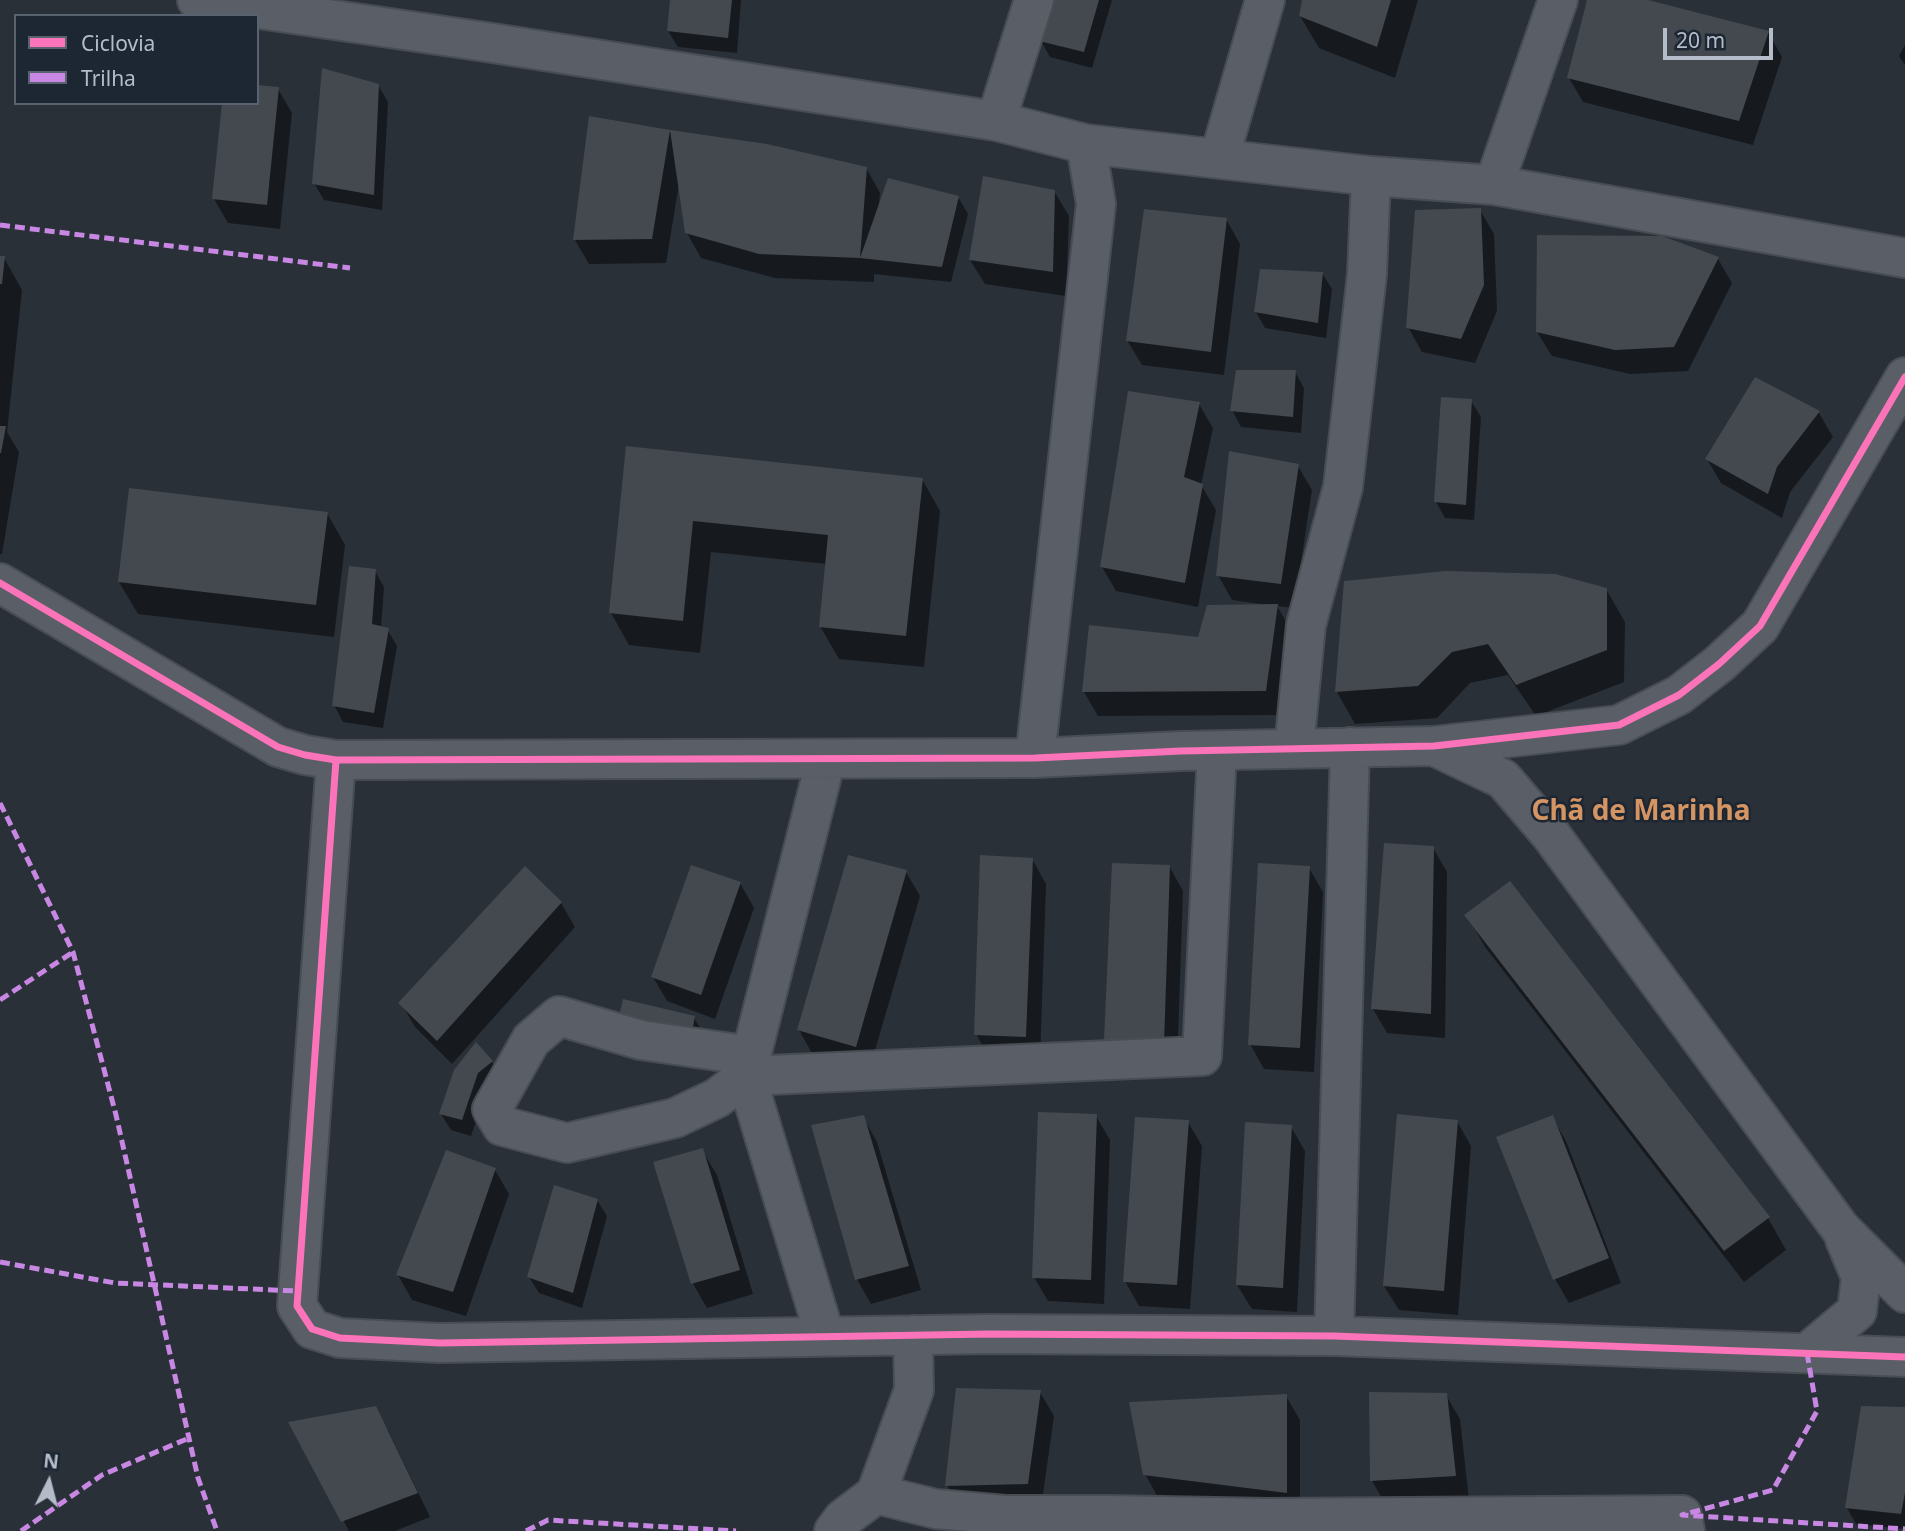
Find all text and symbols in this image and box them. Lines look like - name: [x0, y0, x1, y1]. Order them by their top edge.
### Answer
- legend: [14, 14, 259, 105]
- scale bar: [1667, 14, 1777, 58]
- text: 20 m: [1676, 26, 1725, 54]
- text: Ciclovia: [81, 29, 155, 57]
- text: Trilha: [81, 64, 136, 92]
- district label: Chã de Marinha: [1531, 795, 1751, 829]
- north arrow: [14, 1447, 84, 1517]
- text: N: [42, 1447, 60, 1475]

